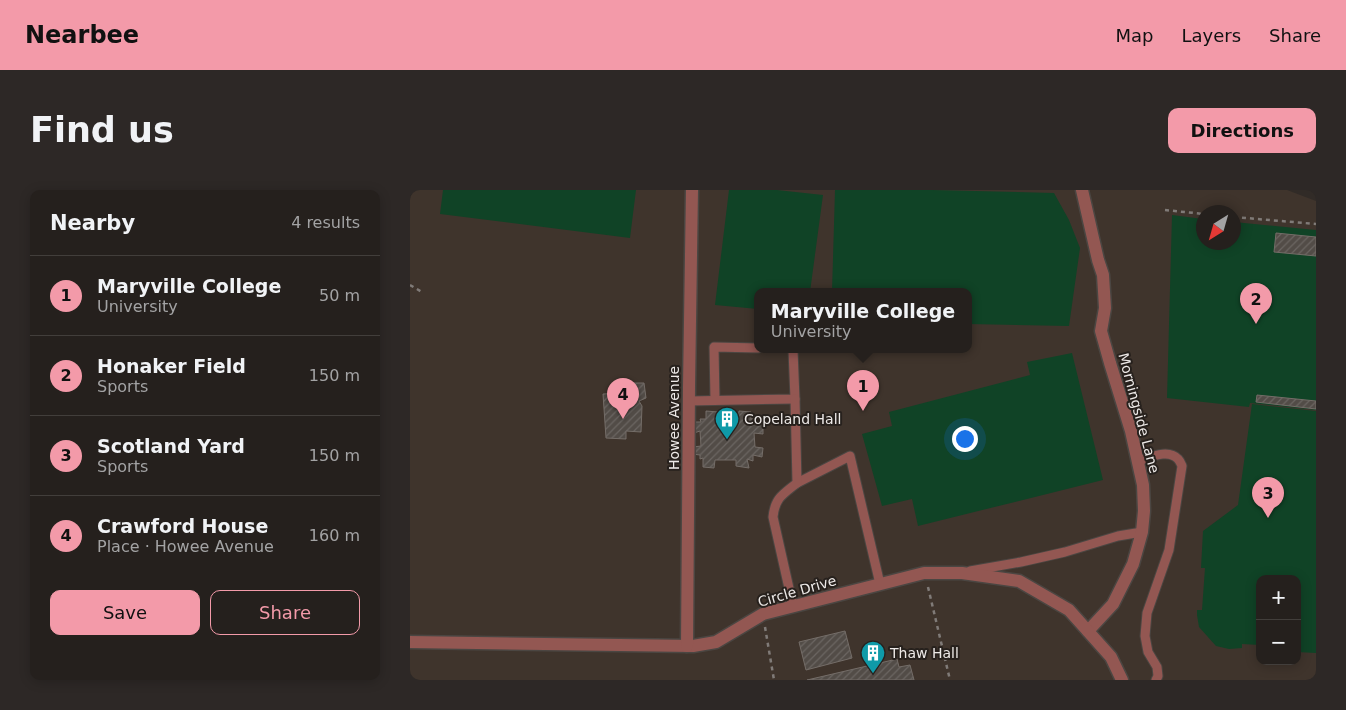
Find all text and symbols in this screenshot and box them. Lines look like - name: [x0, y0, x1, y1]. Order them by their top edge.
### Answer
- text: Nearbee: [25, 21, 139, 49]
- text: Map: [1115, 25, 1153, 46]
- text: Layers: [1181, 25, 1241, 46]
- text: Share: [1269, 25, 1321, 46]
- button: Directions: [1168, 108, 1316, 153]
- text: Find us: [30, 110, 174, 150]
- north arrow: [1196, 205, 1241, 250]
- text: Nearby: [50, 211, 135, 235]
- text: 4 results: [291, 213, 360, 232]
- text: Maryville College: [97, 275, 281, 297]
- pin: 2: [1240, 283, 1272, 324]
- text: 1: [60, 286, 72, 305]
- text: 50 m: [319, 286, 360, 305]
- popup: [754, 288, 972, 353]
- text: University: [97, 297, 178, 316]
- text: Maryville College: [771, 300, 955, 322]
- text: University: [771, 322, 852, 341]
- street label: Morningside Lane: [1115, 351, 1163, 475]
- text: Honaker Field: [97, 355, 246, 377]
- text: 2: [60, 366, 72, 385]
- text: 150 m: [309, 366, 360, 385]
- street label: Howee Avenue: [666, 366, 682, 470]
- pin: 1: [847, 370, 879, 411]
- text: Sports: [97, 377, 148, 396]
- pin: 4: [607, 378, 639, 419]
- building icon: Copeland Hall: [714, 406, 740, 440]
- place label: Copeland Hall: [744, 411, 841, 427]
- your location: [952, 426, 978, 452]
- text: Scotland Yard: [97, 435, 245, 457]
- text: 3: [60, 446, 72, 465]
- text: 150 m: [309, 446, 360, 465]
- text: Sports: [97, 457, 148, 476]
- pin: 3: [1252, 477, 1284, 518]
- text: Crawford House: [97, 515, 268, 537]
- text: 4: [60, 526, 72, 545]
- text: 160 m: [309, 526, 360, 545]
- text: Place · Howee Avenue: [97, 537, 274, 556]
- street label: Circle Drive: [756, 572, 838, 610]
- map controls: [1256, 575, 1301, 665]
- button: +: [1256, 575, 1301, 620]
- button: Save: [50, 590, 200, 635]
- button: Share: [210, 590, 360, 635]
- button: −: [1256, 620, 1301, 665]
- building icon: Thaw Hall: [860, 640, 886, 674]
- place label: Thaw Hall: [889, 645, 959, 661]

